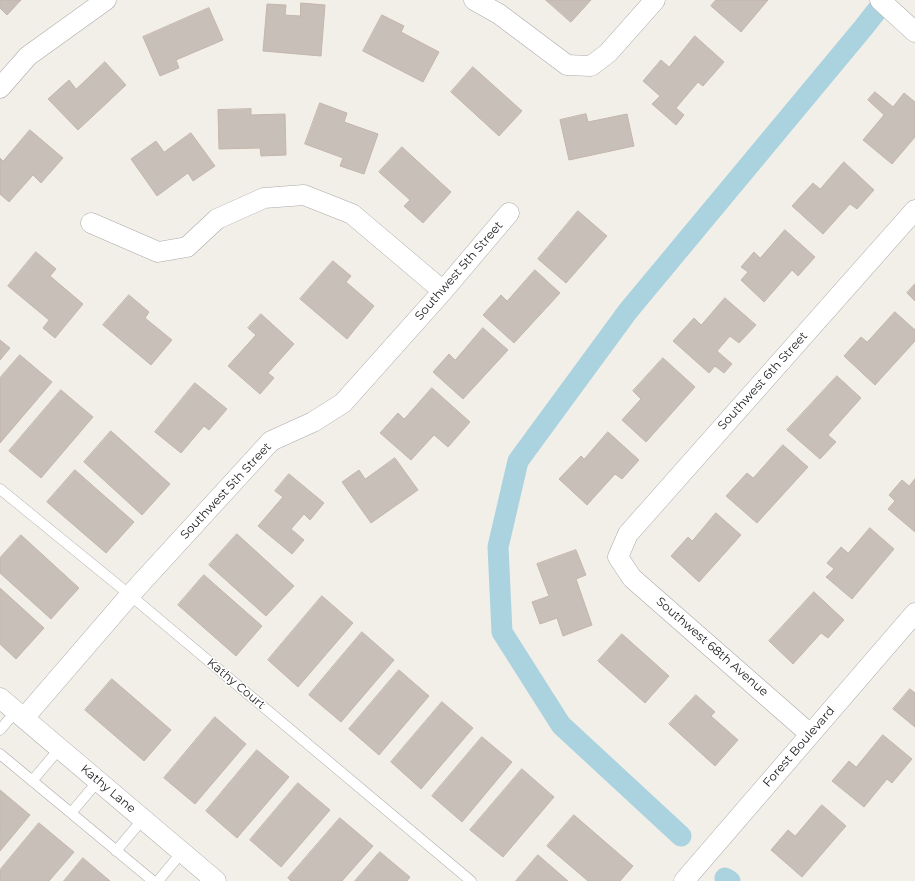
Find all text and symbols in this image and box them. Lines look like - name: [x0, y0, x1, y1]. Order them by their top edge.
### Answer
- street label: Southwest 5th Street: [412, 219, 506, 323]
- street label: Southwest 6th Street: [715, 329, 811, 433]
- street label: Southwest 5th Street: [178, 440, 274, 542]
- street label: Southwest 68th Avenue: [653, 594, 771, 700]
- street label: Kathy Court: [204, 655, 268, 713]
- street label: Forest Boulevard: [760, 704, 838, 790]
- street label: Kathy Lane: [78, 762, 138, 816]

